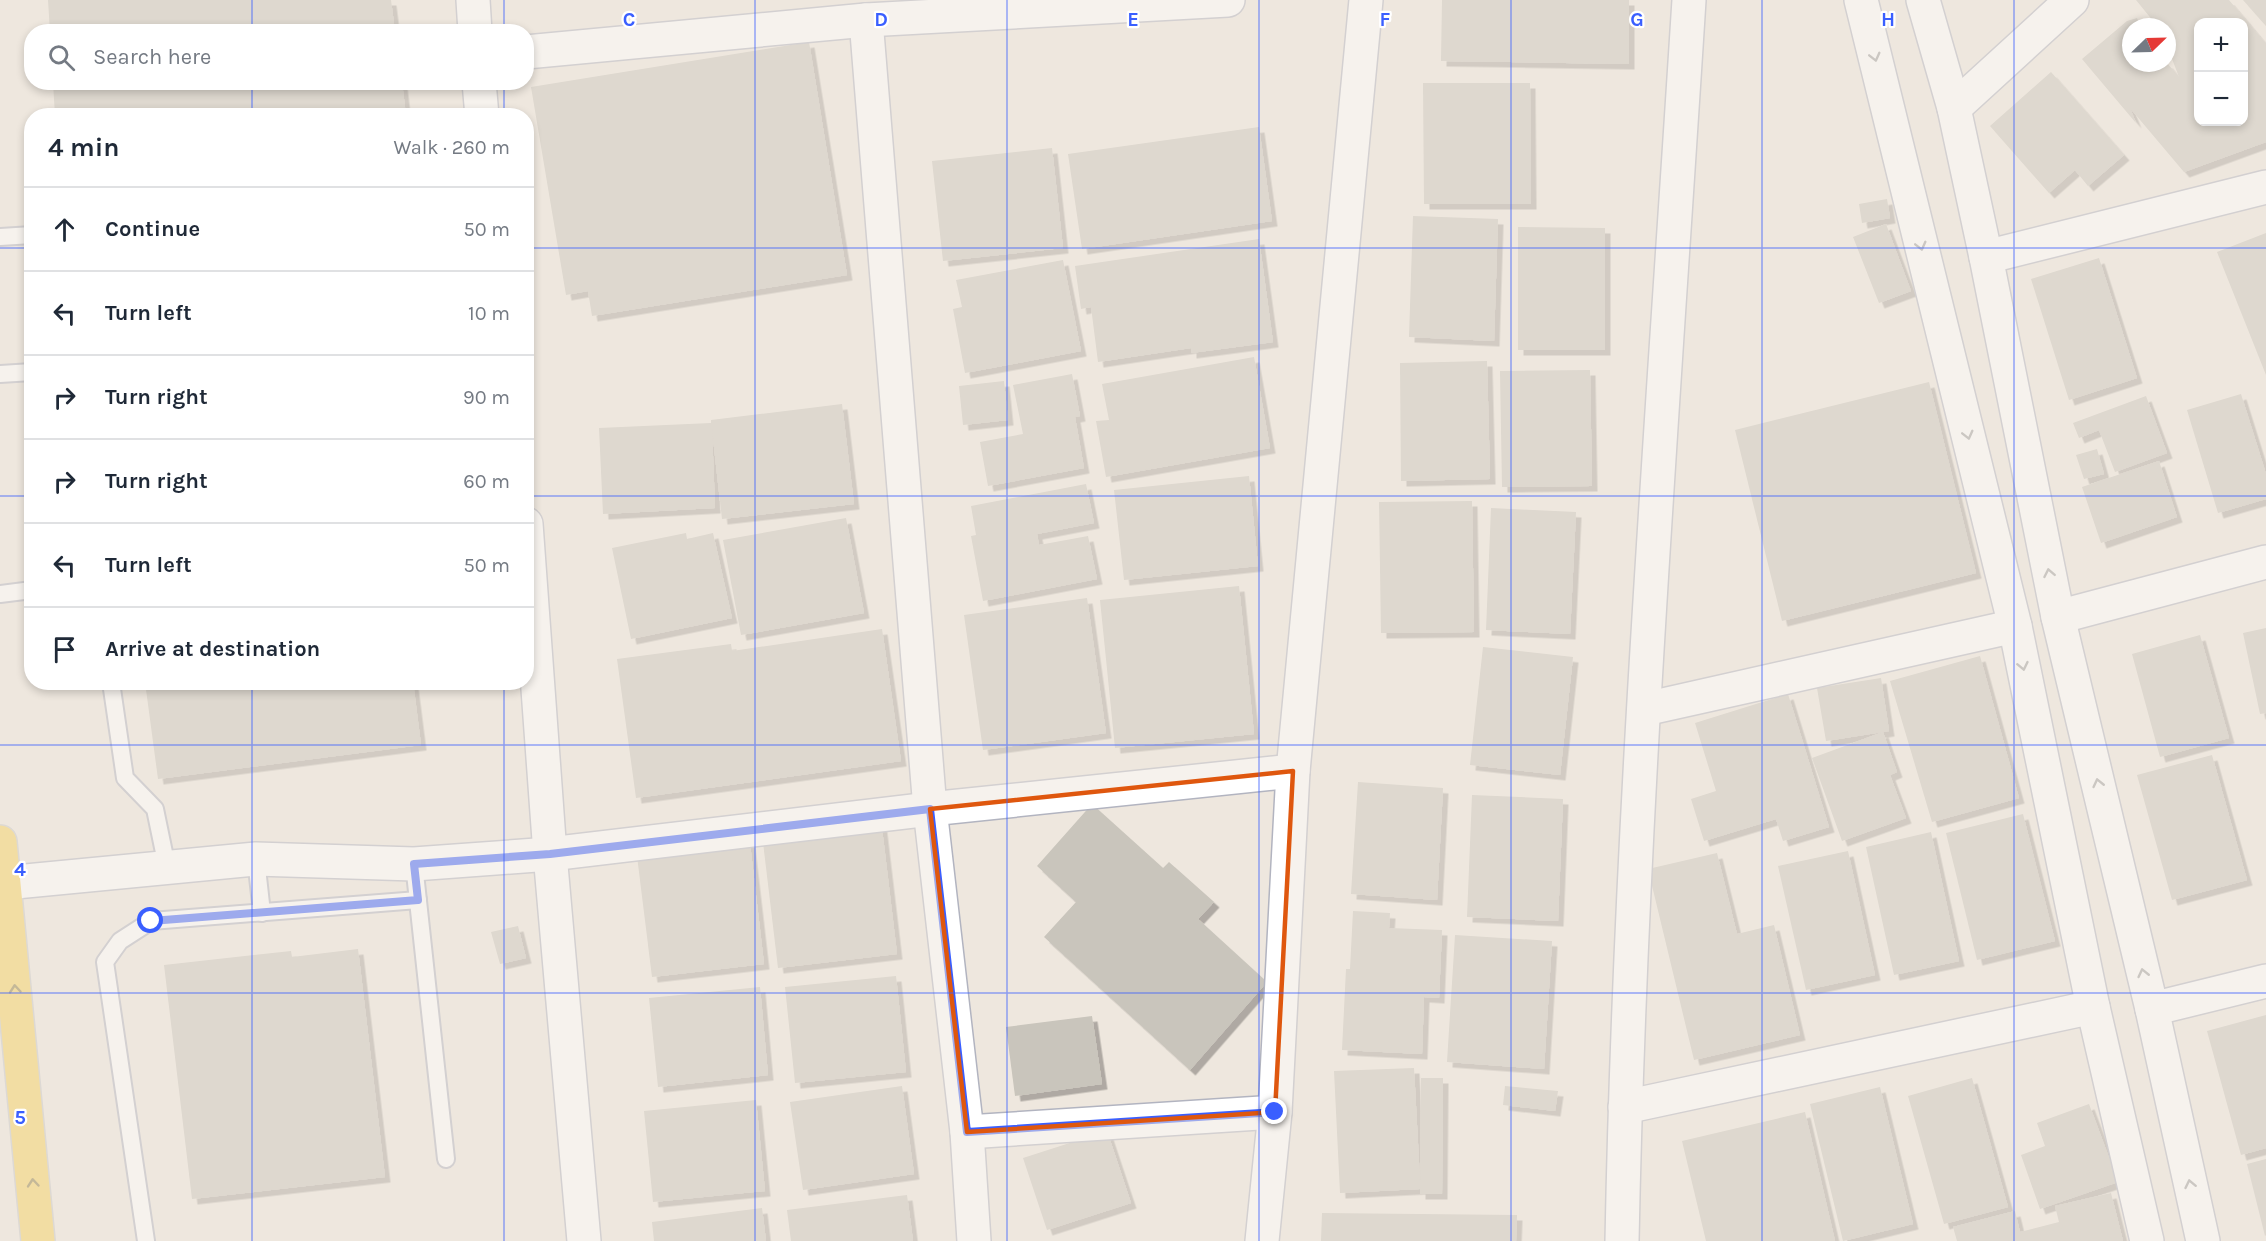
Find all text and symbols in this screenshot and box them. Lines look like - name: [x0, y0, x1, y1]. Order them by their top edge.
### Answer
- text: C: [623, 8, 635, 31]
- text: D: [874, 8, 888, 31]
- text: E: [1127, 8, 1139, 31]
- text: F: [1380, 8, 1391, 31]
- text: G: [1630, 8, 1644, 31]
- text: H: [1881, 8, 1895, 31]
- north arrow: [2122, 18, 2176, 72]
- map controls: [2194, 18, 2248, 126]
- button: +: [2194, 18, 2248, 72]
- search box: [24, 24, 534, 90]
- icon: search: [45, 41, 78, 74]
- text: Search here: [93, 44, 211, 70]
- one-way arrow: [1867, 52, 1880, 62]
- button: −: [2194, 72, 2248, 126]
- text: 4 min: [48, 132, 119, 163]
- text: Walk · 260 m: [393, 136, 510, 159]
- icon: ahead: [48, 213, 81, 246]
- text: Continue: [105, 216, 200, 242]
- text: 50 m: [463, 218, 510, 241]
- one-way arrow: [1914, 241, 1927, 251]
- icon: left: [48, 297, 81, 330]
- text: Turn left: [105, 300, 192, 326]
- text: 10 m: [468, 302, 510, 325]
- icon: right: [48, 381, 81, 414]
- text: Turn right: [105, 384, 208, 410]
- text: 90 m: [463, 386, 510, 409]
- one-way arrow: [1961, 430, 1974, 440]
- icon: right: [48, 465, 81, 498]
- text: Turn right: [105, 468, 208, 494]
- text: 60 m: [463, 470, 510, 493]
- icon: left: [48, 549, 81, 582]
- text: Turn left: [105, 552, 192, 578]
- text: 50 m: [463, 554, 510, 577]
- one-way arrow: [2043, 568, 2056, 578]
- icon: arrive: [48, 633, 81, 666]
- text: Arrive at destination: [105, 636, 320, 662]
- one-way arrow: [2016, 661, 2029, 671]
- one-way arrow: [2092, 779, 2105, 789]
- text: 4: [14, 858, 26, 881]
- route start: [137, 907, 163, 933]
- one-way arrow: [2137, 968, 2150, 978]
- one-way arrow: [9, 984, 22, 993]
- route end: [1261, 1098, 1287, 1124]
- text: 5: [14, 1106, 26, 1129]
- one-way arrow: [27, 1178, 40, 1187]
- one-way arrow: [2184, 1179, 2197, 1189]

